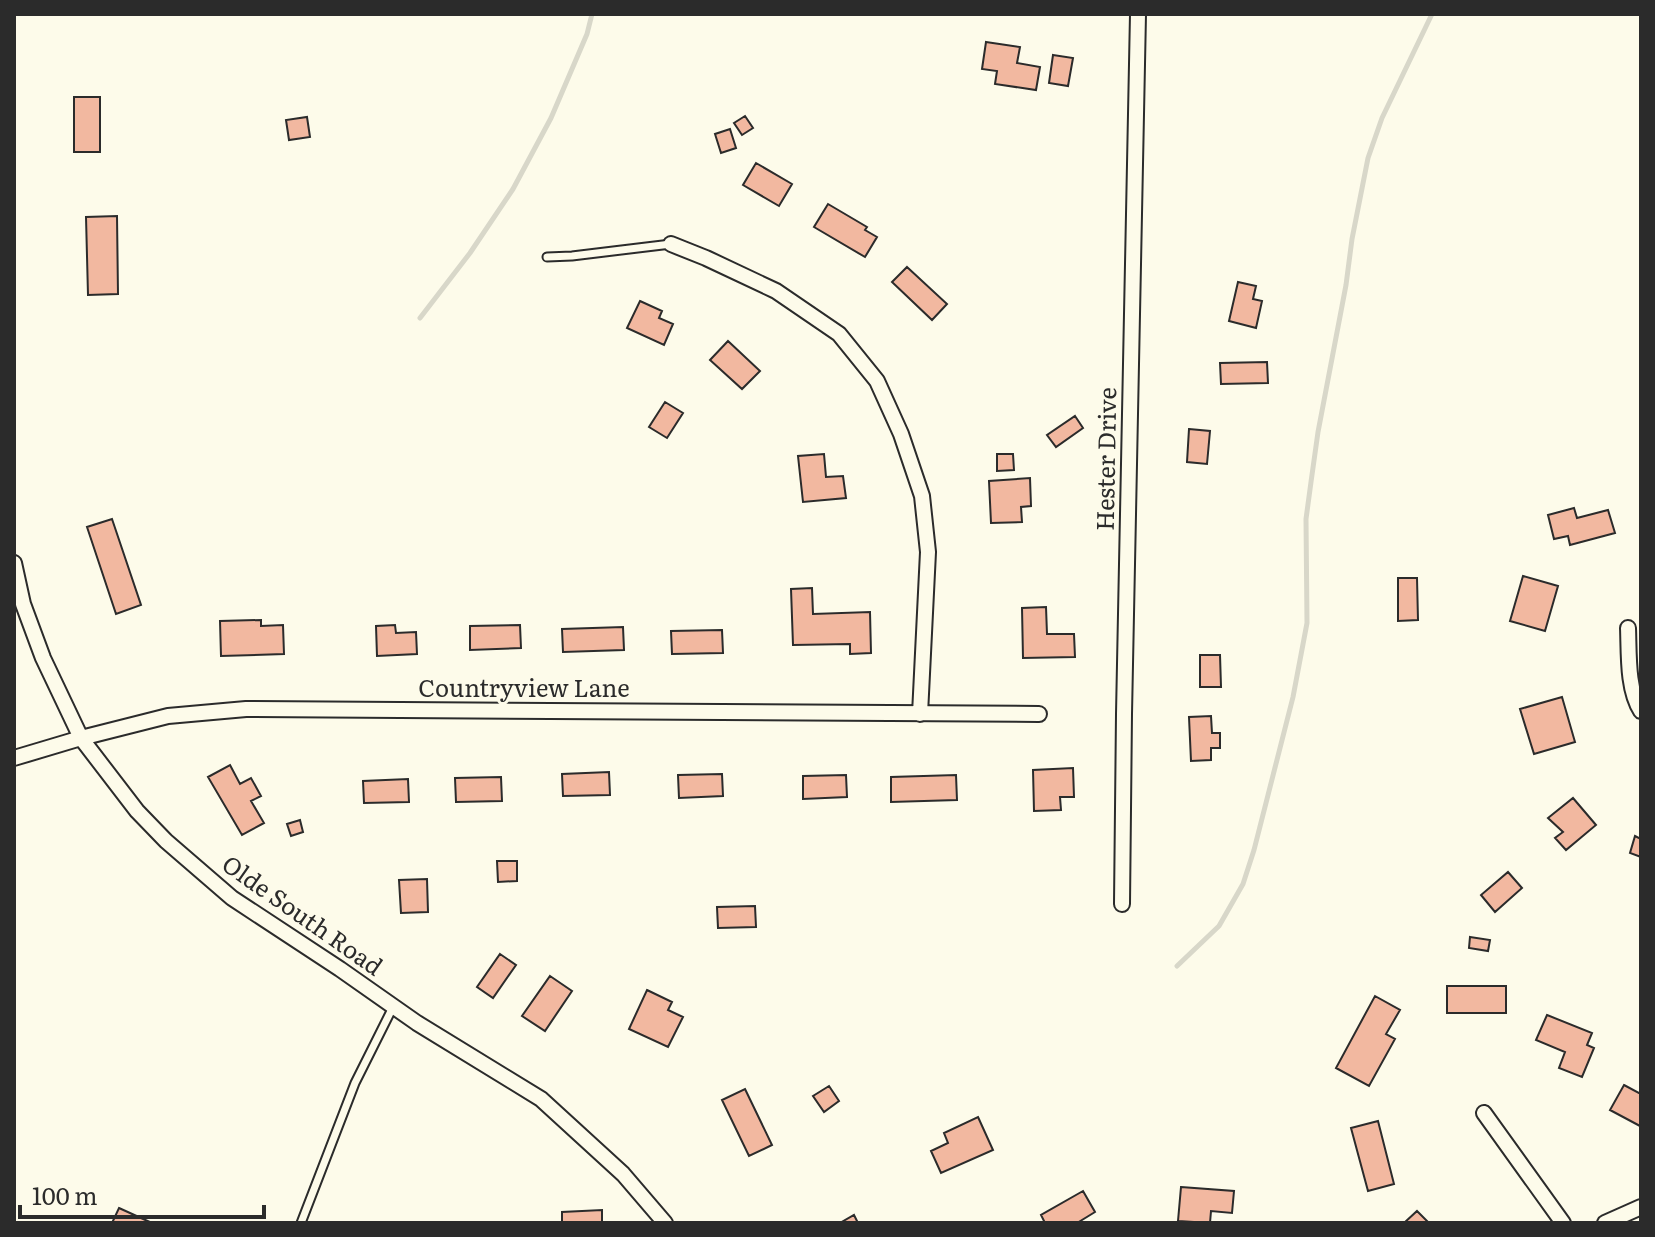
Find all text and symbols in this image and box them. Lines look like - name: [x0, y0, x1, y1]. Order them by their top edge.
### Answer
- street label: Hester Drive: [1086, 387, 1123, 531]
- street label: Countryview Lane: [418, 669, 630, 704]
- street label: Olde South Road: [216, 845, 391, 983]
- scale bar: [20, 1169, 264, 1219]
- text: 100 m: [32, 1177, 98, 1212]

